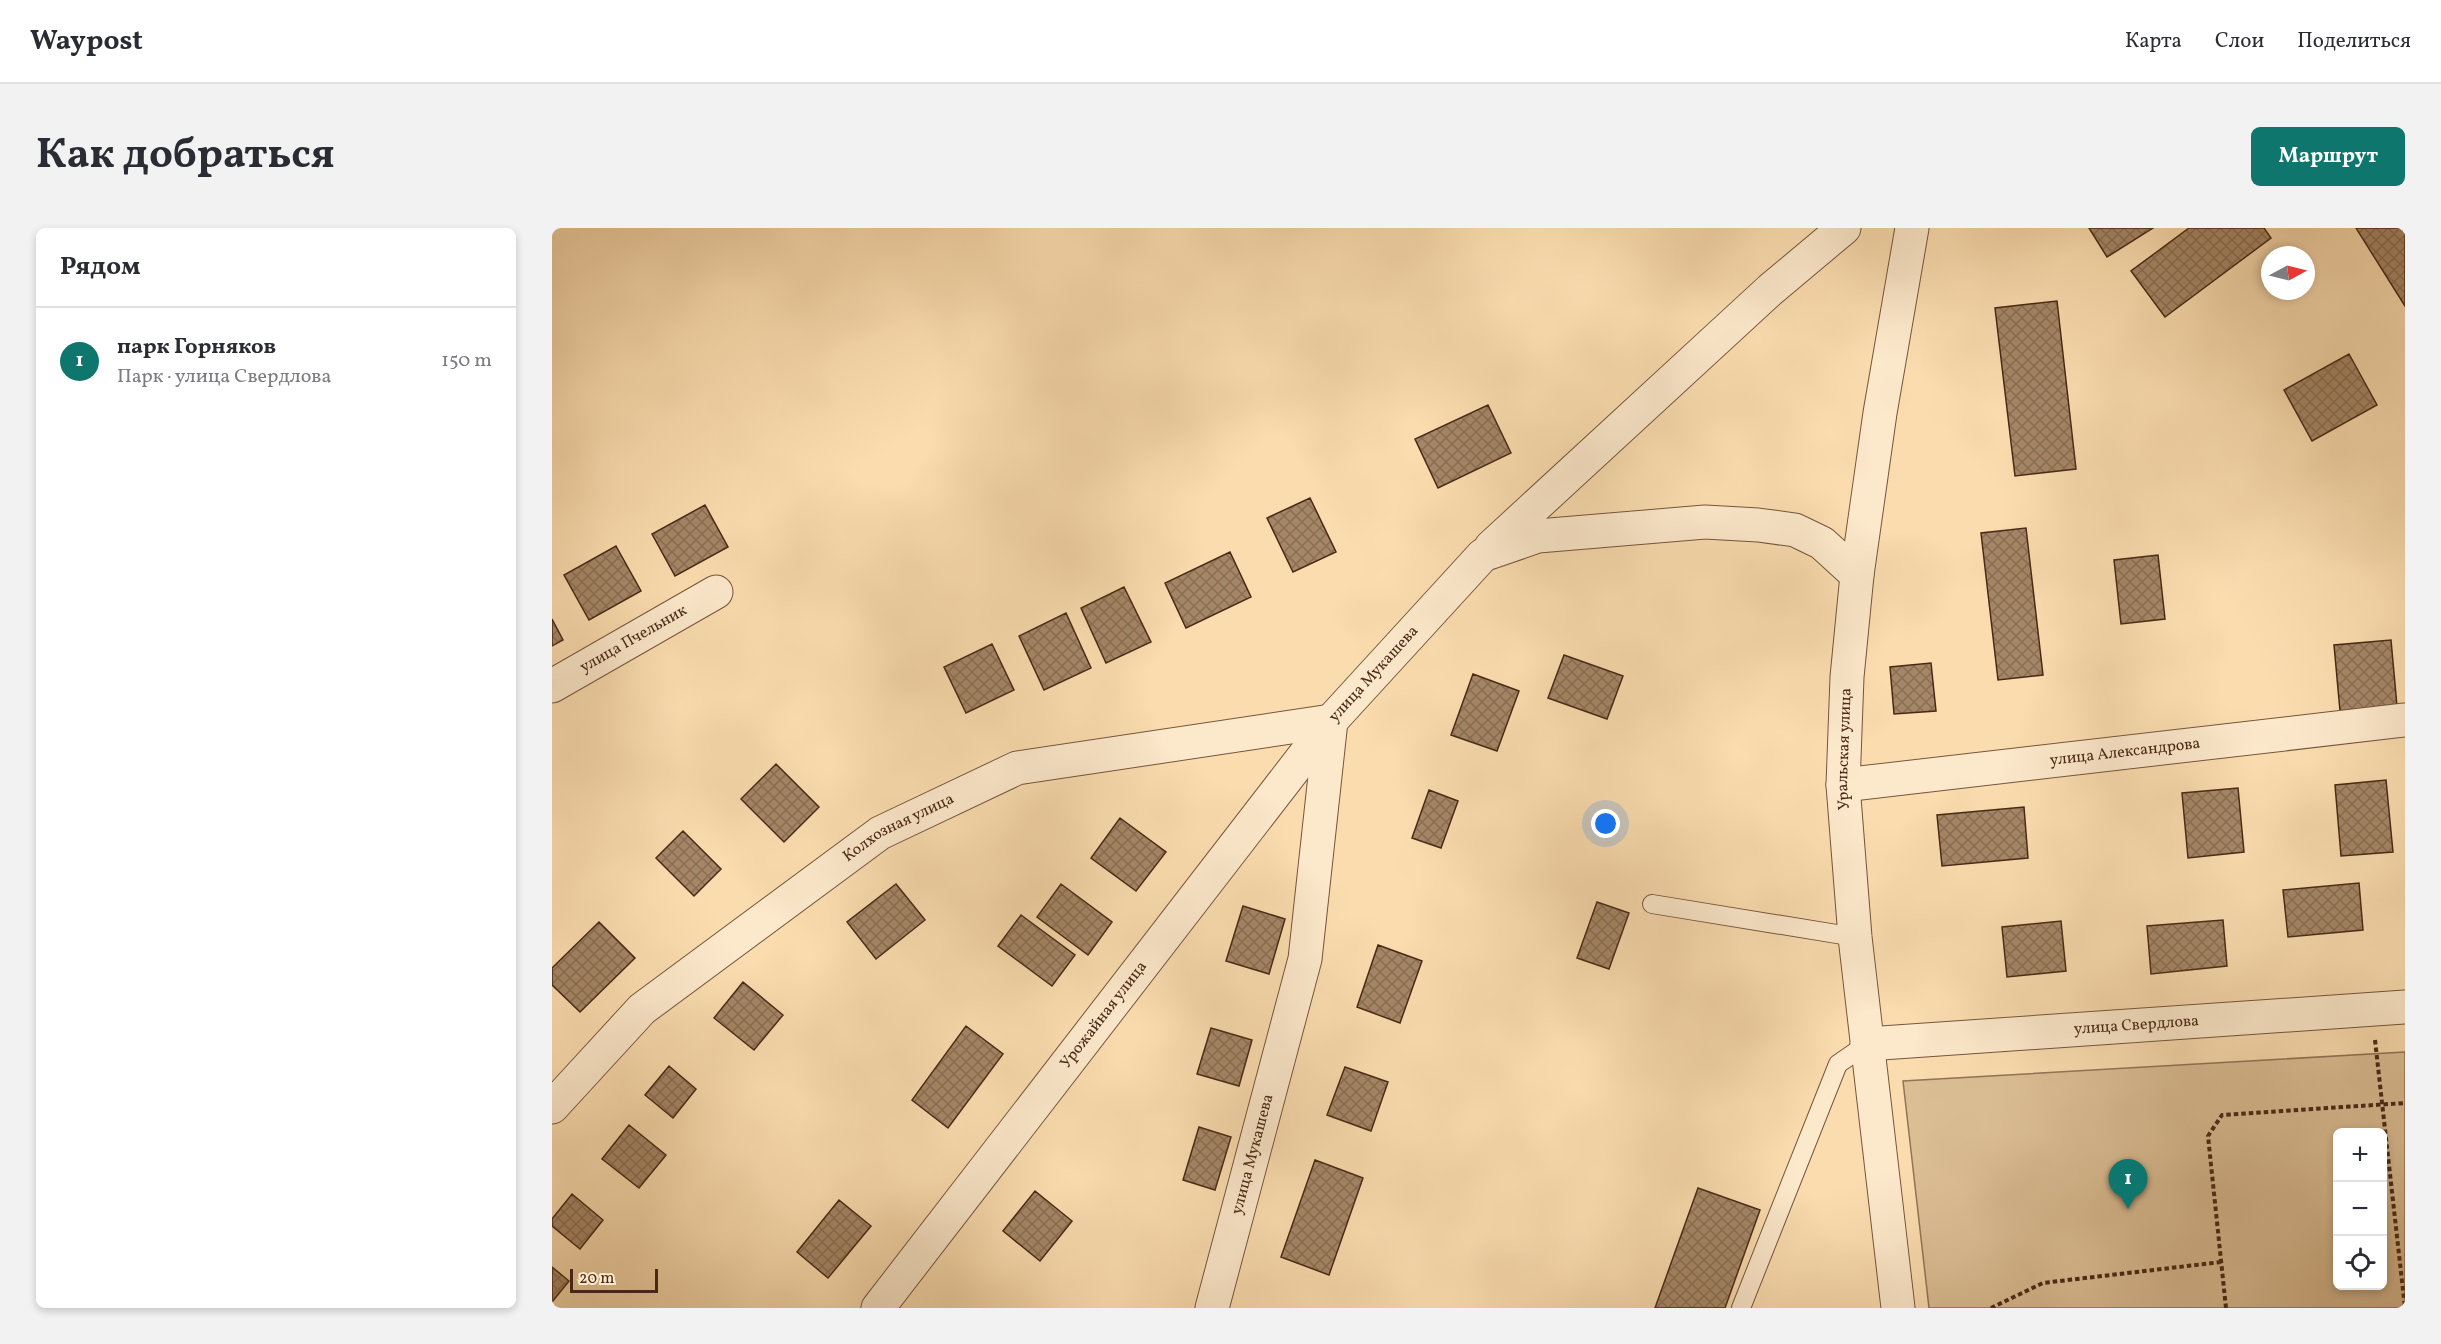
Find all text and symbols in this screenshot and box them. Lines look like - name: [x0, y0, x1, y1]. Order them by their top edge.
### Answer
- text: Waypost: [30, 22, 143, 61]
- text: Карта: [2125, 27, 2182, 56]
- text: Слои: [2215, 27, 2264, 56]
- text: Поделиться: [2297, 27, 2411, 56]
- text: Как добраться: [36, 127, 335, 186]
- button: Маршрут: [2251, 127, 2405, 186]
- north arrow: [2261, 246, 2315, 300]
- text: Рядом: [60, 249, 140, 285]
- text: парк Горняков: [117, 332, 276, 363]
- text: 1: [75, 347, 84, 375]
- text: 150 m: [441, 347, 492, 375]
- text: Парк · улица Свердлова: [117, 363, 331, 391]
- street label: улица Пчельник: [576, 600, 692, 679]
- street label: улица Мукашева: [1324, 621, 1424, 727]
- street label: Уральская улица: [1832, 687, 1858, 811]
- street label: улица Александрова: [2049, 733, 2202, 772]
- street label: Колхозная улица: [839, 788, 958, 868]
- your location: [1591, 809, 1620, 838]
- street label: Урожайная улица: [1055, 957, 1153, 1073]
- street label: улица Свердлова: [2073, 1010, 2200, 1041]
- street label: улица Мукашева: [1226, 1092, 1280, 1217]
- map controls: [2333, 1128, 2387, 1290]
- button: +: [2333, 1128, 2387, 1182]
- pin: 1: [2108, 1160, 2148, 1209]
- button: −: [2333, 1182, 2387, 1236]
- button: locate: [2333, 1236, 2387, 1290]
- scale bar: [570, 1266, 658, 1294]
- text: 20 m: [579, 1268, 614, 1290]

